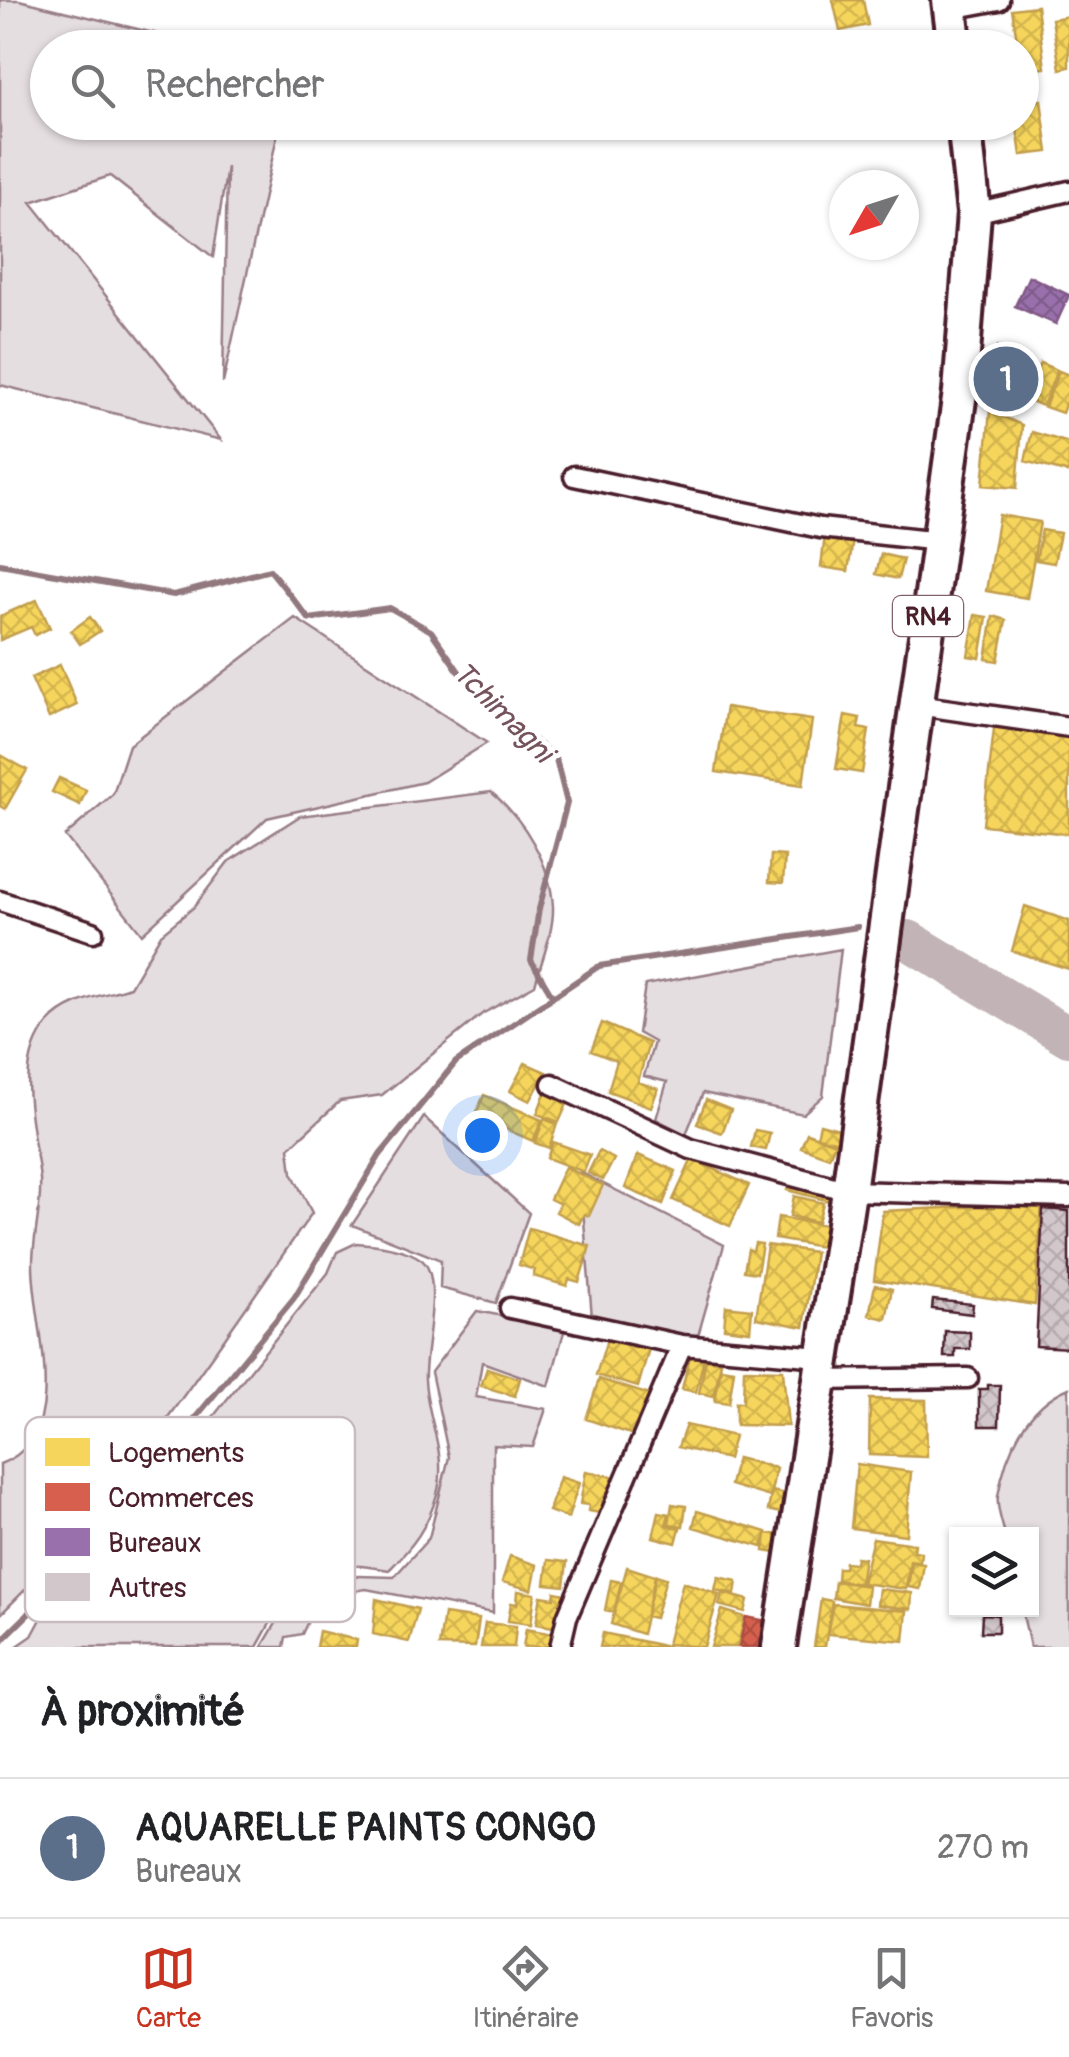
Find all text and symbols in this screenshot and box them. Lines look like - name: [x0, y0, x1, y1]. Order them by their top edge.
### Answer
- search box: [30, 30, 1039, 140]
- icon: search: [65, 58, 120, 113]
- text: Rechercher: [145, 61, 325, 109]
- north arrow: [829, 170, 919, 260]
- pin: 1: [974, 342, 1038, 416]
- road number: RN4: [893, 596, 963, 636]
- water label: Tchimagni: [445, 654, 564, 774]
- your location: [457, 1110, 508, 1161]
- legend: [25, 1417, 355, 1622]
- text: Logements: [108, 1436, 244, 1471]
- text: Commerces: [108, 1481, 254, 1516]
- text: Bureaux: [108, 1526, 202, 1561]
- map controls: [949, 1527, 1039, 1617]
- button: layers: [949, 1527, 1039, 1617]
- text: Autres: [108, 1571, 187, 1606]
- text: À proximité: [40, 1686, 245, 1738]
- text: AQUARELLE PAINTS CONGO: [135, 1804, 596, 1852]
- text: 1: [66, 1828, 79, 1868]
- text: 270 m: [937, 1828, 1029, 1868]
- text: Bureaux: [135, 1852, 242, 1892]
- tab: Carte: [136, 1941, 201, 2036]
- tab: Itinéraire: [473, 1941, 578, 2036]
- tab: Favoris: [850, 1941, 933, 2036]

